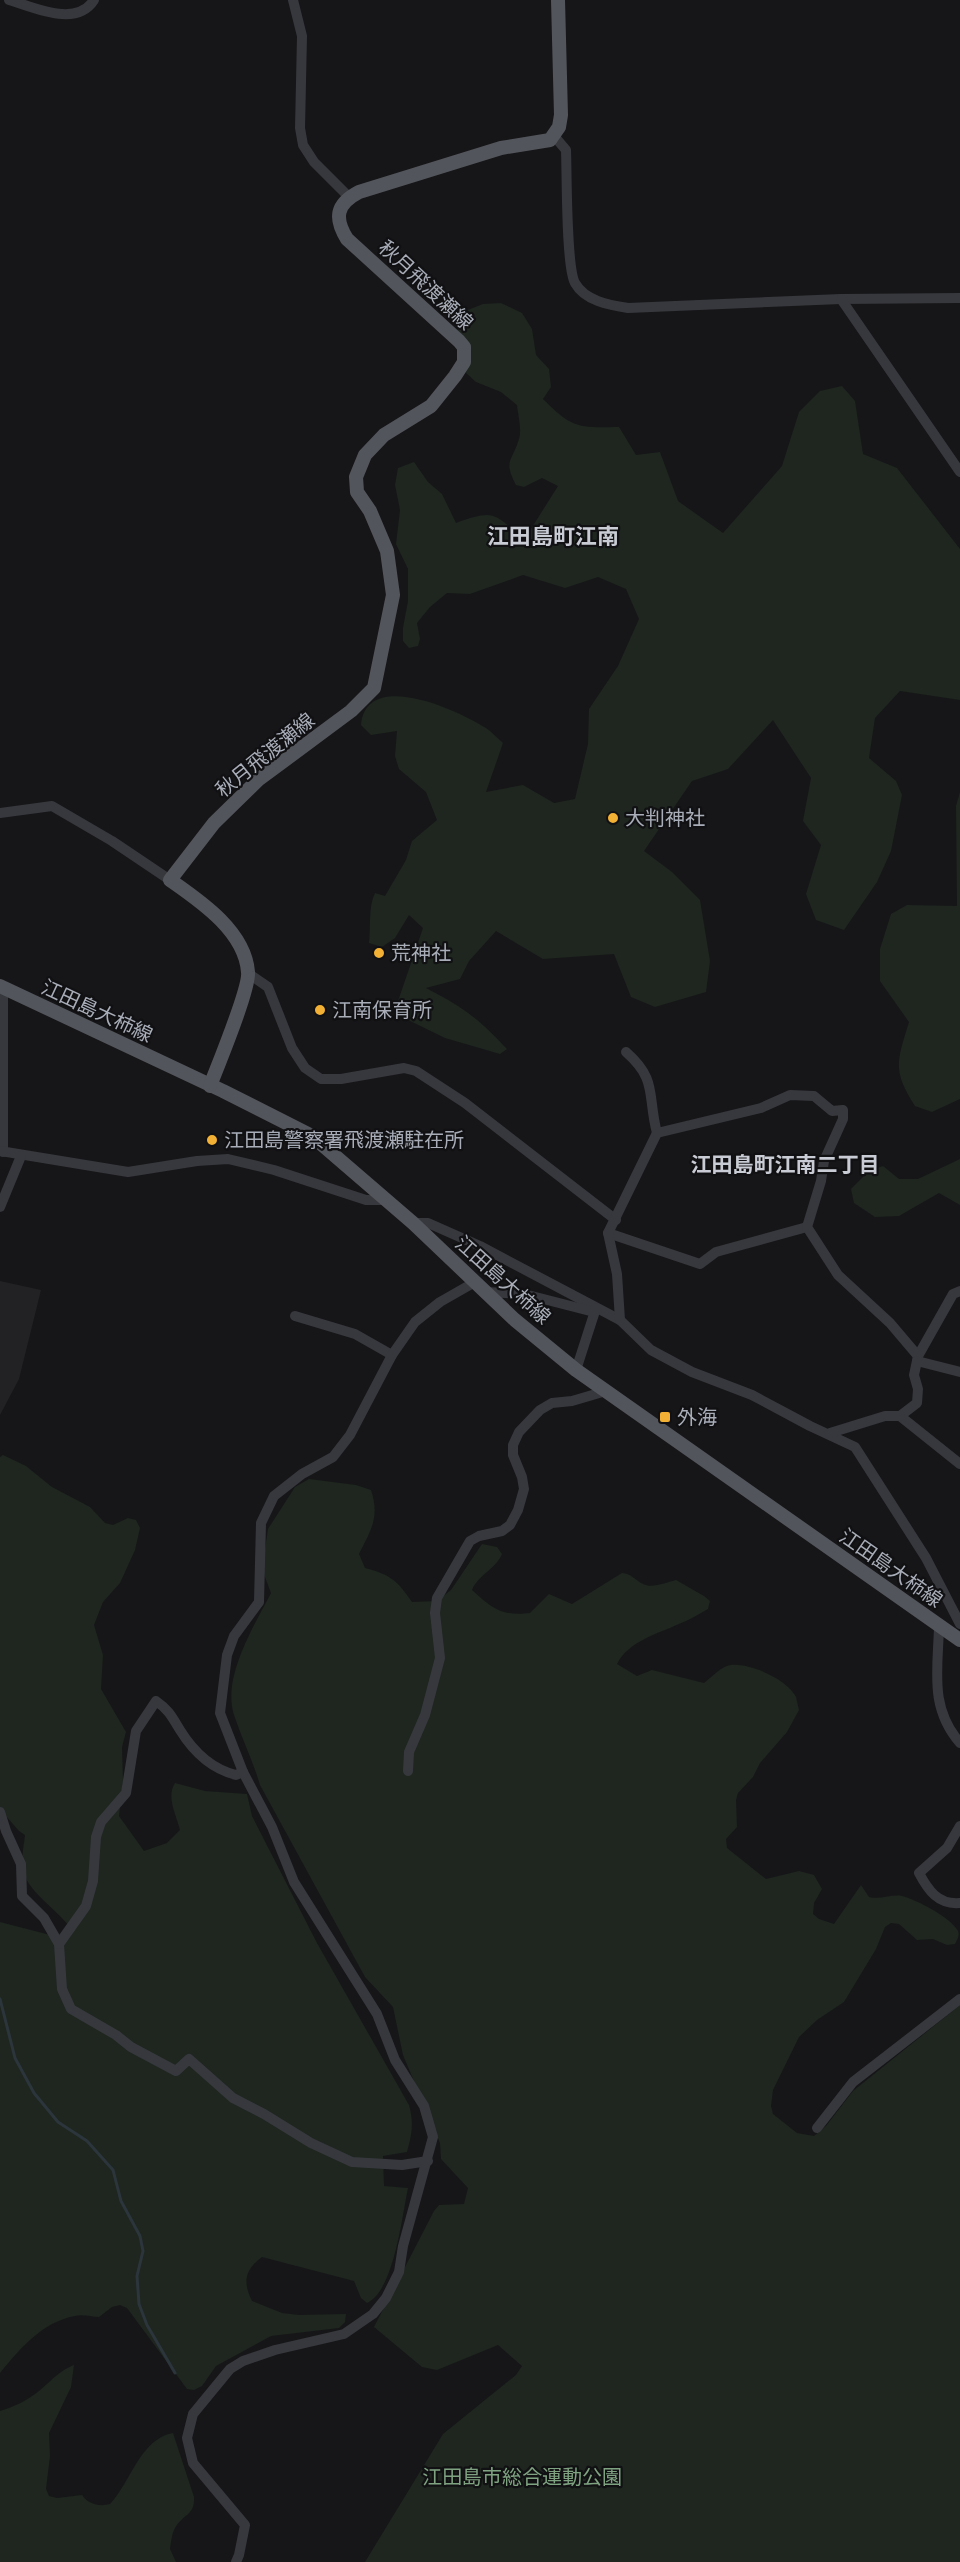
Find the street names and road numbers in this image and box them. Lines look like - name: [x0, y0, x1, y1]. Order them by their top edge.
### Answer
- street label: 秋月飛渡瀬線: [374, 235, 478, 335]
- street label: 秋月飛渡瀬線: [211, 708, 319, 802]
- street label: 江田島大柿線: [38, 975, 156, 1047]
- street label: 江田島大柿線: [450, 1231, 556, 1329]
- street label: 江田島大柿線: [835, 1524, 947, 1612]

